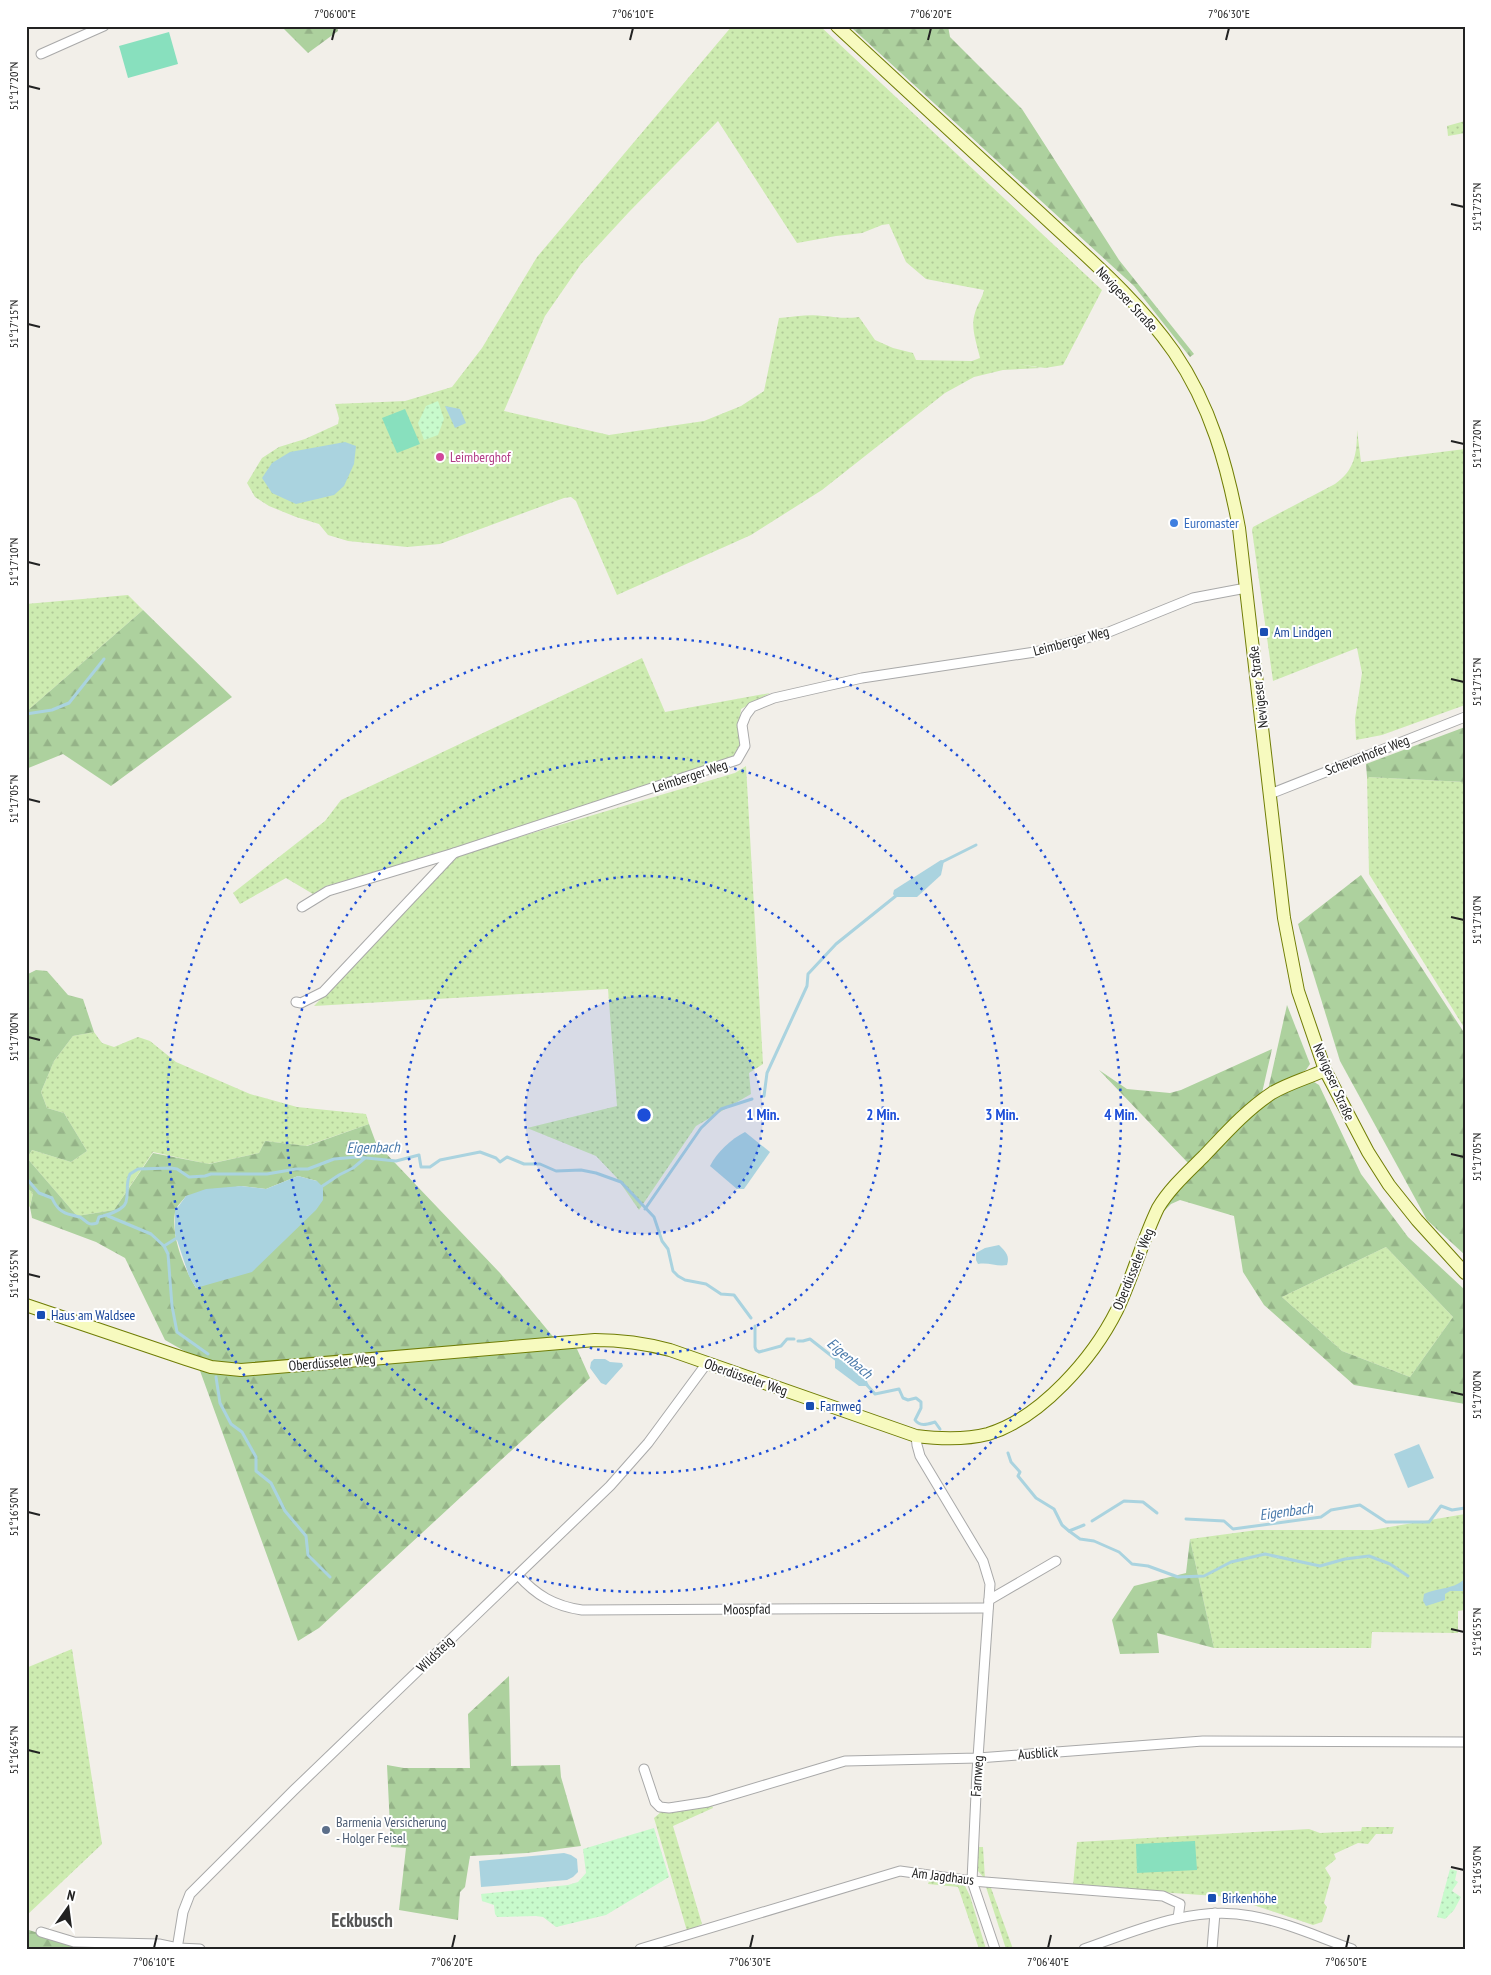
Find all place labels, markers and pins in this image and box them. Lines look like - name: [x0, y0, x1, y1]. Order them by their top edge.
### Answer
- place label: Leimberghof: [450, 448, 511, 466]
- marker: Leimberghof: [434, 451, 446, 463]
- place label: Euromaster: [1184, 514, 1239, 532]
- marker: Euromaster: [1168, 517, 1180, 529]
- place label: Am Lindgen: [1274, 623, 1332, 641]
- marker: Am Lindgen: [1258, 626, 1270, 638]
- centre of rings: [635, 1106, 653, 1124]
- place label: Haus am Waldsee: [51, 1306, 136, 1324]
- marker: Haus am Waldsee: [35, 1309, 47, 1321]
- place label: Farnweg: [820, 1397, 861, 1415]
- marker: Farnweg: [804, 1400, 816, 1412]
- place label: Barmenia Versicherung - Holger Feisel: [336, 1813, 447, 1847]
- marker: Barmenia Versicherung - Holger Feisel: [320, 1824, 332, 1836]
- place label: Birkenhöhe: [1222, 1889, 1277, 1907]
- marker: Birkenhöhe: [1206, 1892, 1218, 1904]

